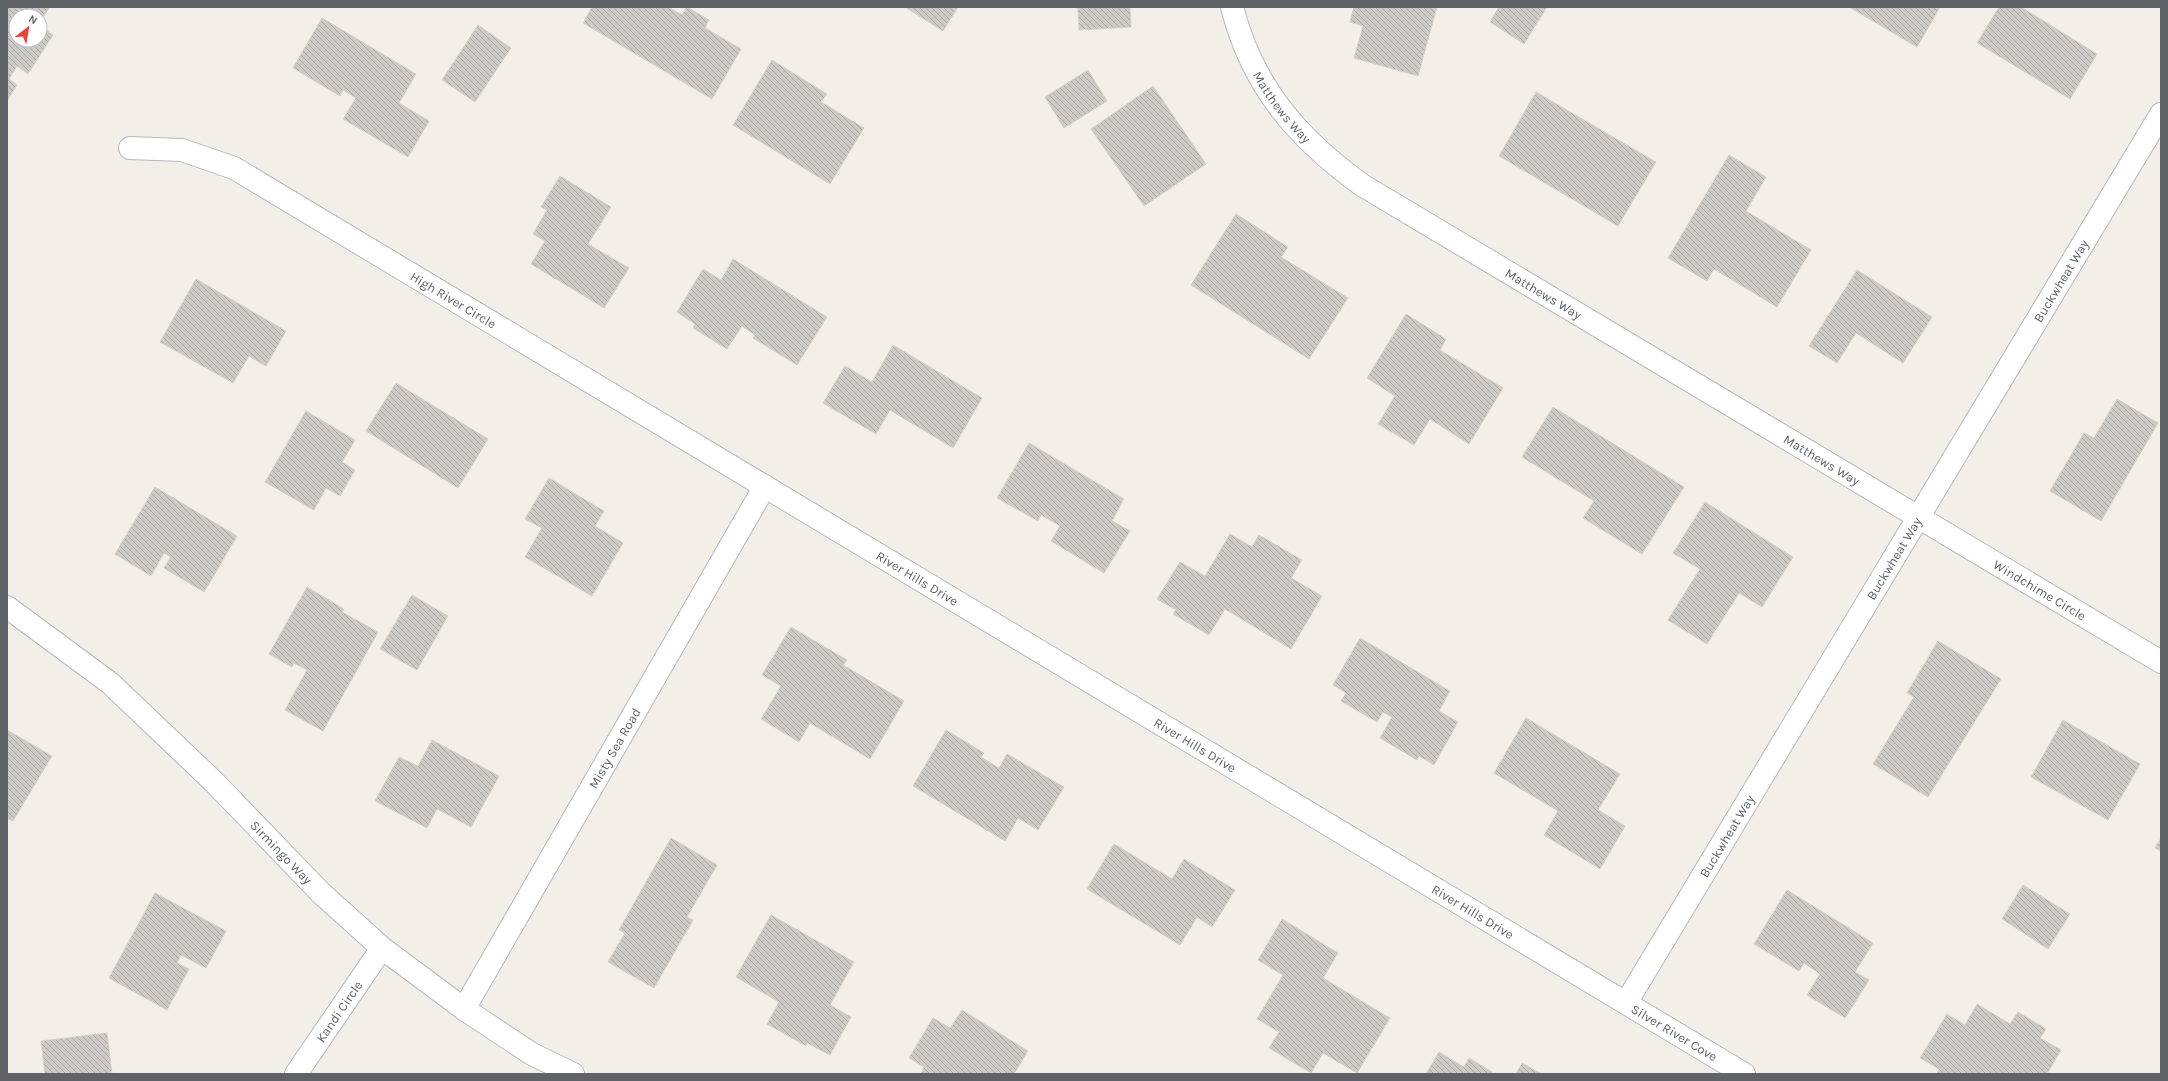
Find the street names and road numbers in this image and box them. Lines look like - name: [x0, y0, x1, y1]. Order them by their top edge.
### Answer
- street label: Matthews Way: [1250, 69, 1314, 146]
- street label: Buckwheat Way: [2031, 237, 2092, 325]
- street label: Matthews Way: [1503, 265, 1584, 322]
- street label: High River Circle: [408, 269, 499, 332]
- street label: Matthews Way: [1781, 431, 1863, 489]
- street label: Buckwheat Way: [1863, 515, 1925, 603]
- street label: River Hills Drive: [873, 548, 961, 609]
- street label: Windchime Circle: [1991, 557, 2089, 624]
- street label: Misty Sea Road: [585, 705, 644, 791]
- street label: River Hills Drive: [1151, 715, 1239, 776]
- street label: Buckwheat Way: [1696, 792, 1758, 880]
- street label: Sirmingo Way: [247, 818, 315, 887]
- street label: River Hills Drive: [1429, 881, 1517, 942]
- street label: Kandi Circle: [313, 978, 366, 1045]
- street label: Silver River Cove: [1629, 1001, 1720, 1064]

